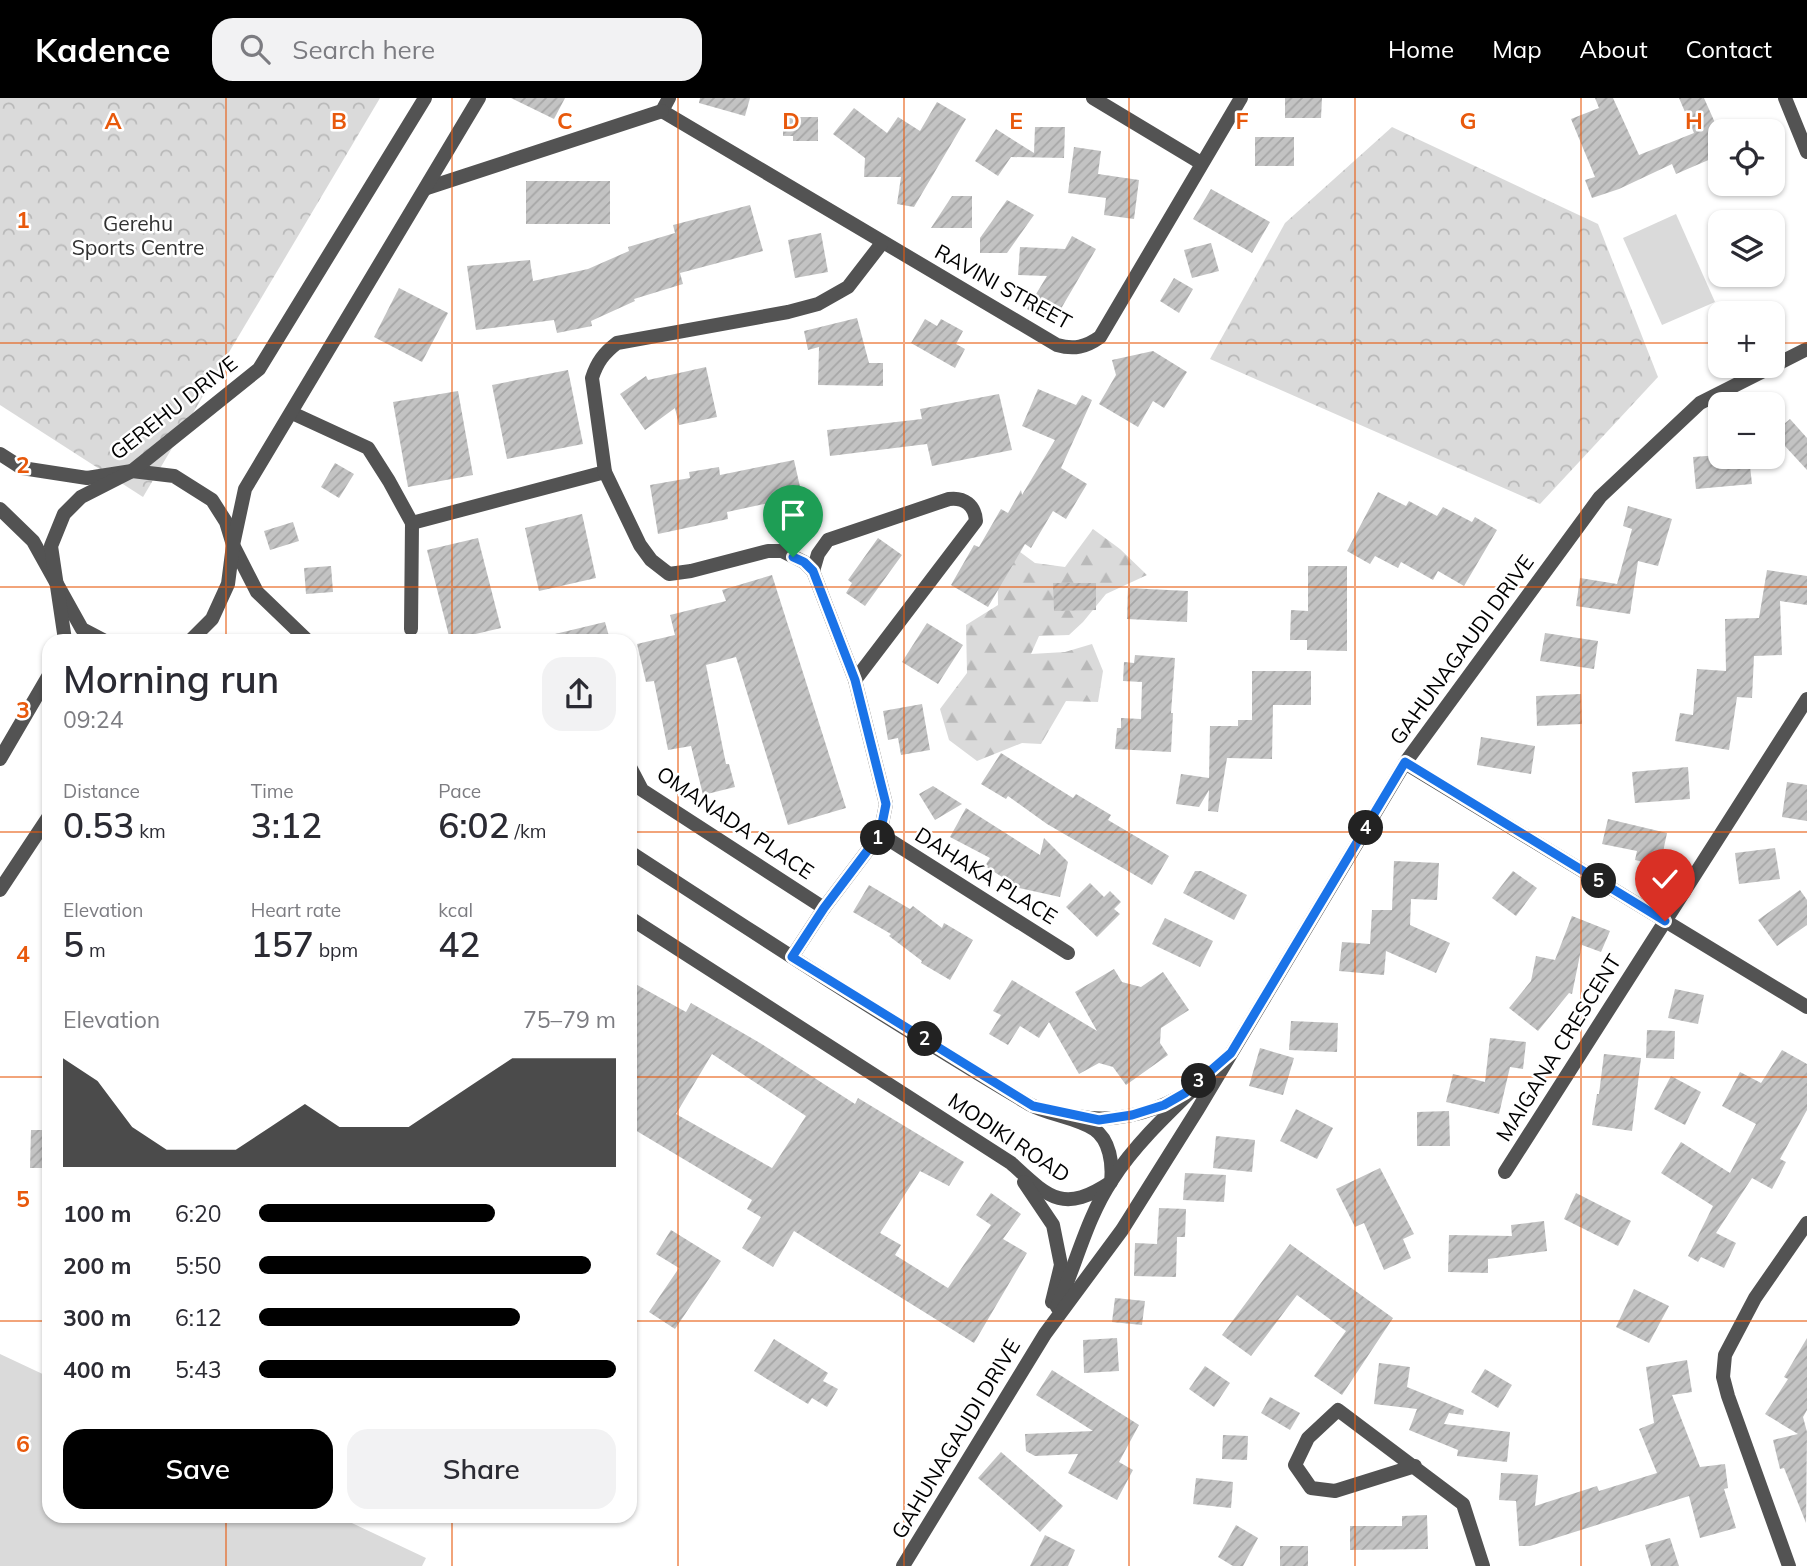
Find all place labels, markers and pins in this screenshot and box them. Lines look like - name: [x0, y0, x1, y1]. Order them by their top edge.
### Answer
- pin: [763, 485, 823, 557]
- pin: 4: [1348, 810, 1384, 846]
- pin: 1: [860, 820, 896, 856]
- pin: [1635, 849, 1695, 921]
- pin: 5: [1582, 864, 1616, 898]
- pin: 2: [908, 1021, 942, 1056]
- pin: 3: [1182, 1063, 1216, 1098]

